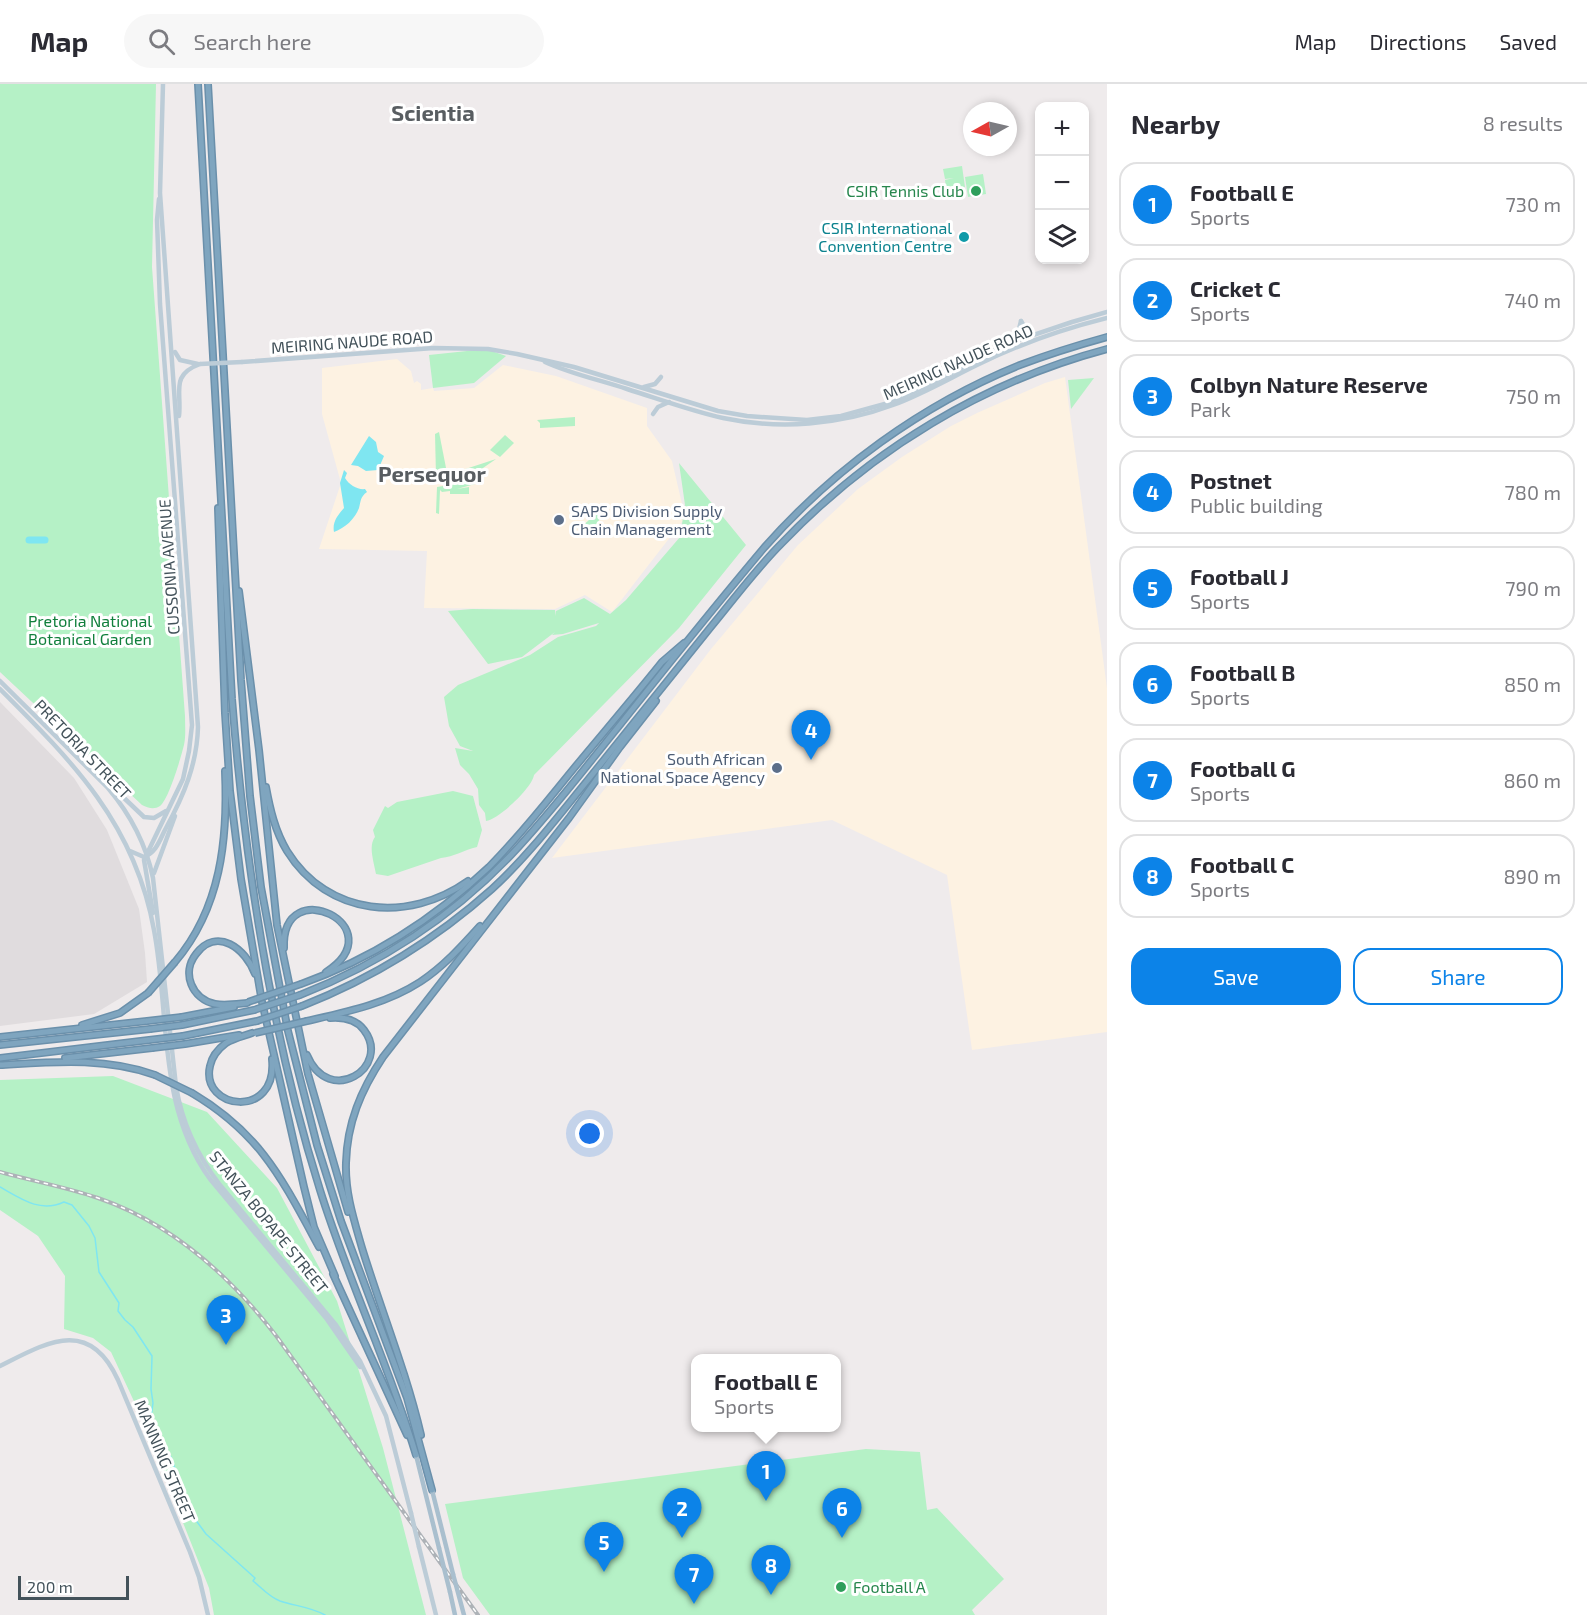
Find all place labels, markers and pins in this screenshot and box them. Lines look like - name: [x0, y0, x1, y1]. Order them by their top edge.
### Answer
- place label: CSIR Tennis Club: [846, 181, 964, 200]
- marker: CSIR Tennis Club: [969, 184, 983, 198]
- place label: CSIR International Convention Centre: [818, 218, 952, 255]
- marker: CSIR International Convention Centre: [957, 230, 971, 244]
- place label: SAPS Division Supply Chain Management: [571, 501, 723, 538]
- marker: SAPS Division Supply Chain Management: [552, 513, 566, 527]
- pin: 4: [792, 710, 830, 760]
- place label: South African National Space Agency: [600, 749, 766, 786]
- marker: South African National Space Agency: [770, 761, 784, 775]
- pin: 3: [206, 1296, 246, 1345]
- pin: 1: [746, 1452, 786, 1501]
- pin: 2: [662, 1488, 702, 1538]
- pin: 6: [822, 1488, 862, 1538]
- pin: 5: [584, 1522, 624, 1572]
- pin: 8: [752, 1546, 790, 1595]
- pin: 7: [674, 1554, 714, 1604]
- place label: Football A: [853, 1577, 926, 1596]
- marker: Football A: [834, 1580, 848, 1594]

